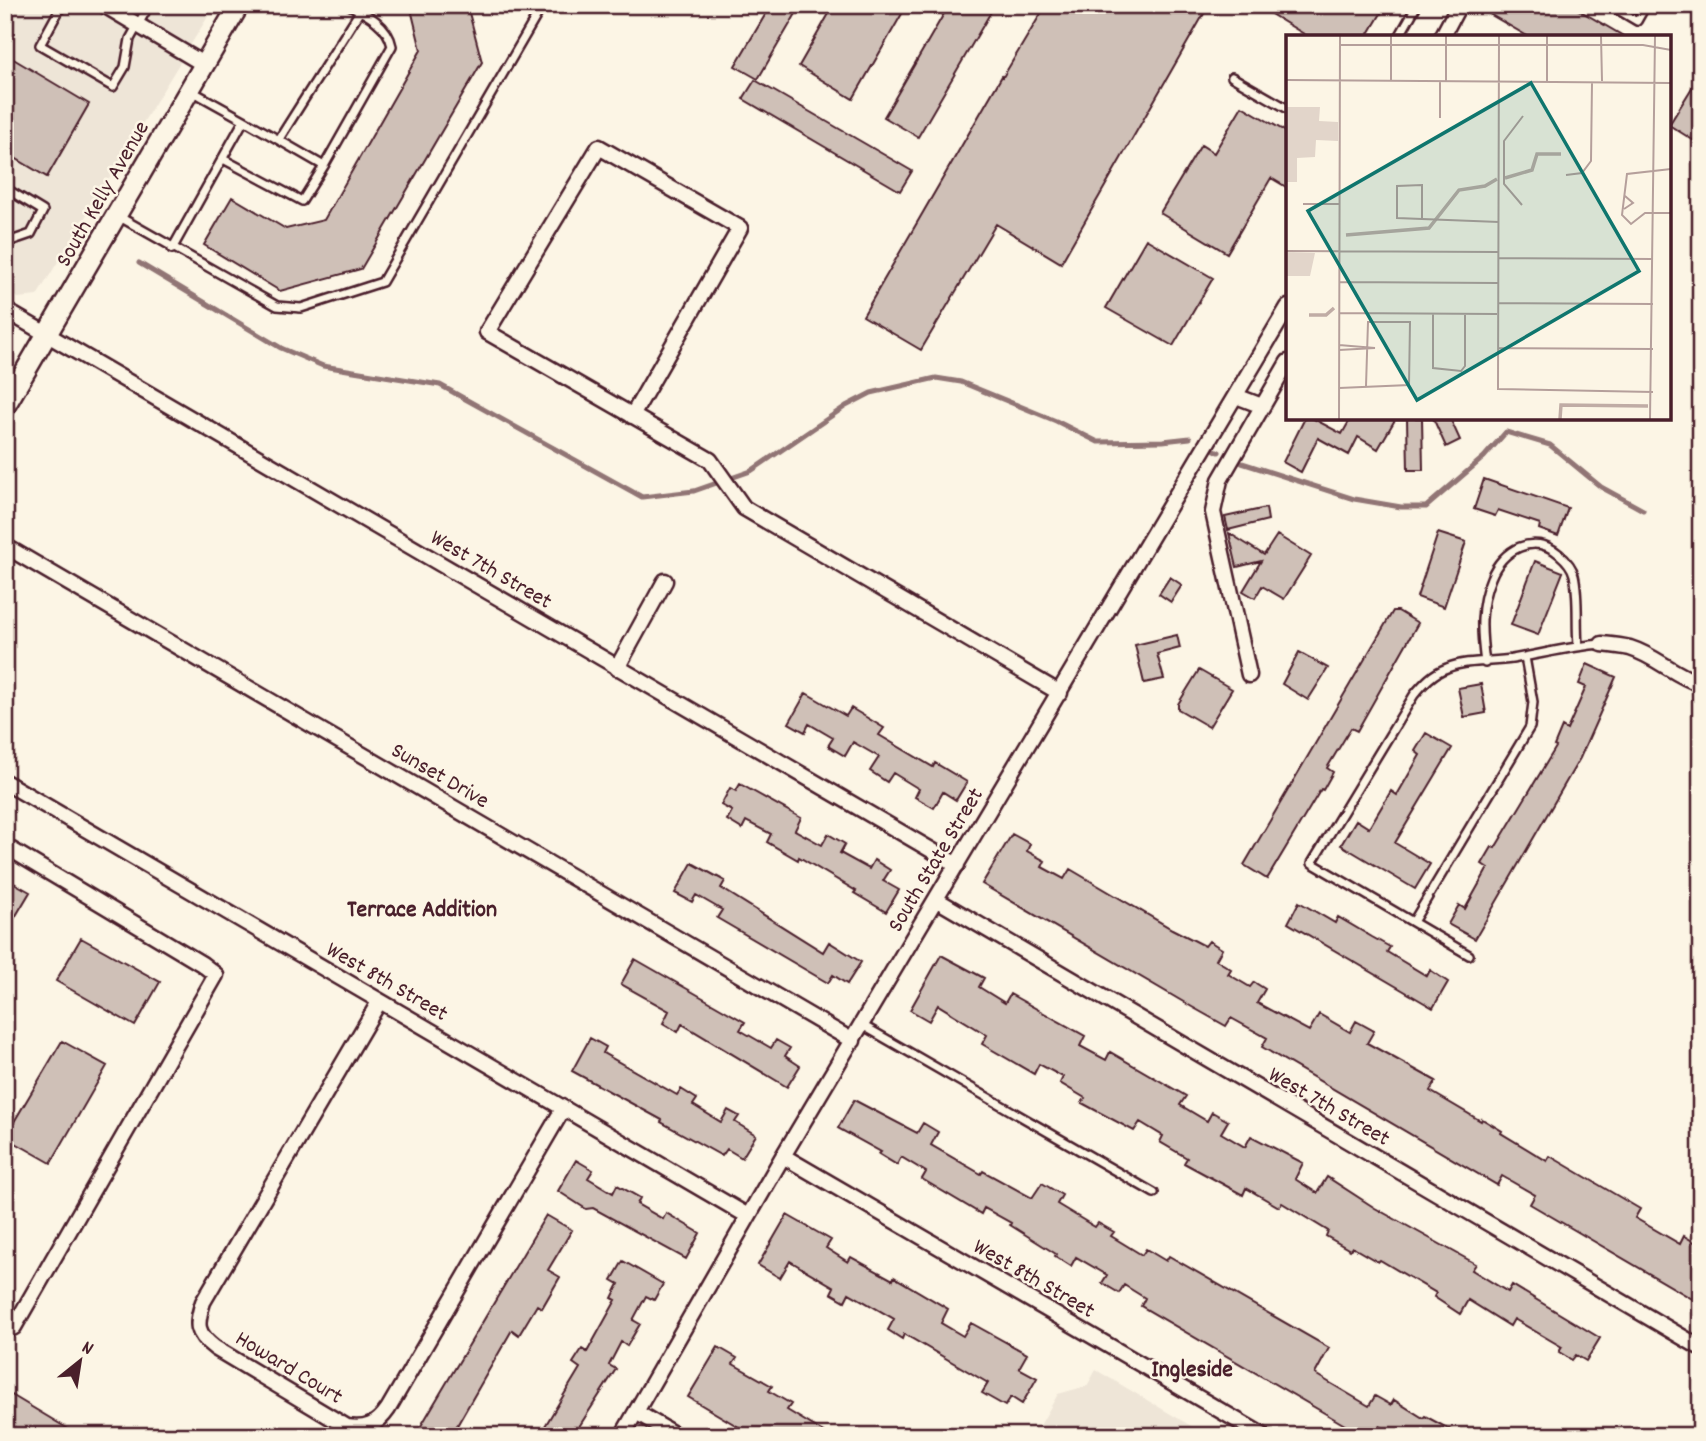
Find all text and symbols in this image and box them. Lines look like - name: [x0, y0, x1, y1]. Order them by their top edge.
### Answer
- inset map: [1286, 35, 1671, 420]
- street label: South Kelly Avenue: [49, 116, 159, 274]
- street label: West 7th Street: [423, 523, 557, 619]
- street label: Sunset Drive: [384, 736, 495, 818]
- street label: South State Street: [881, 782, 993, 939]
- district label: Terrace Addition: [347, 894, 497, 928]
- street label: West 8th Street: [319, 935, 453, 1031]
- street label: West 7th Street: [1261, 1060, 1395, 1156]
- street label: West 8th Street: [966, 1232, 1100, 1328]
- street label: Howard Court: [228, 1324, 348, 1414]
- north arrow: [46, 1326, 116, 1396]
- text: N: [76, 1335, 98, 1363]
- district label: Ingleside: [1151, 1354, 1233, 1388]

